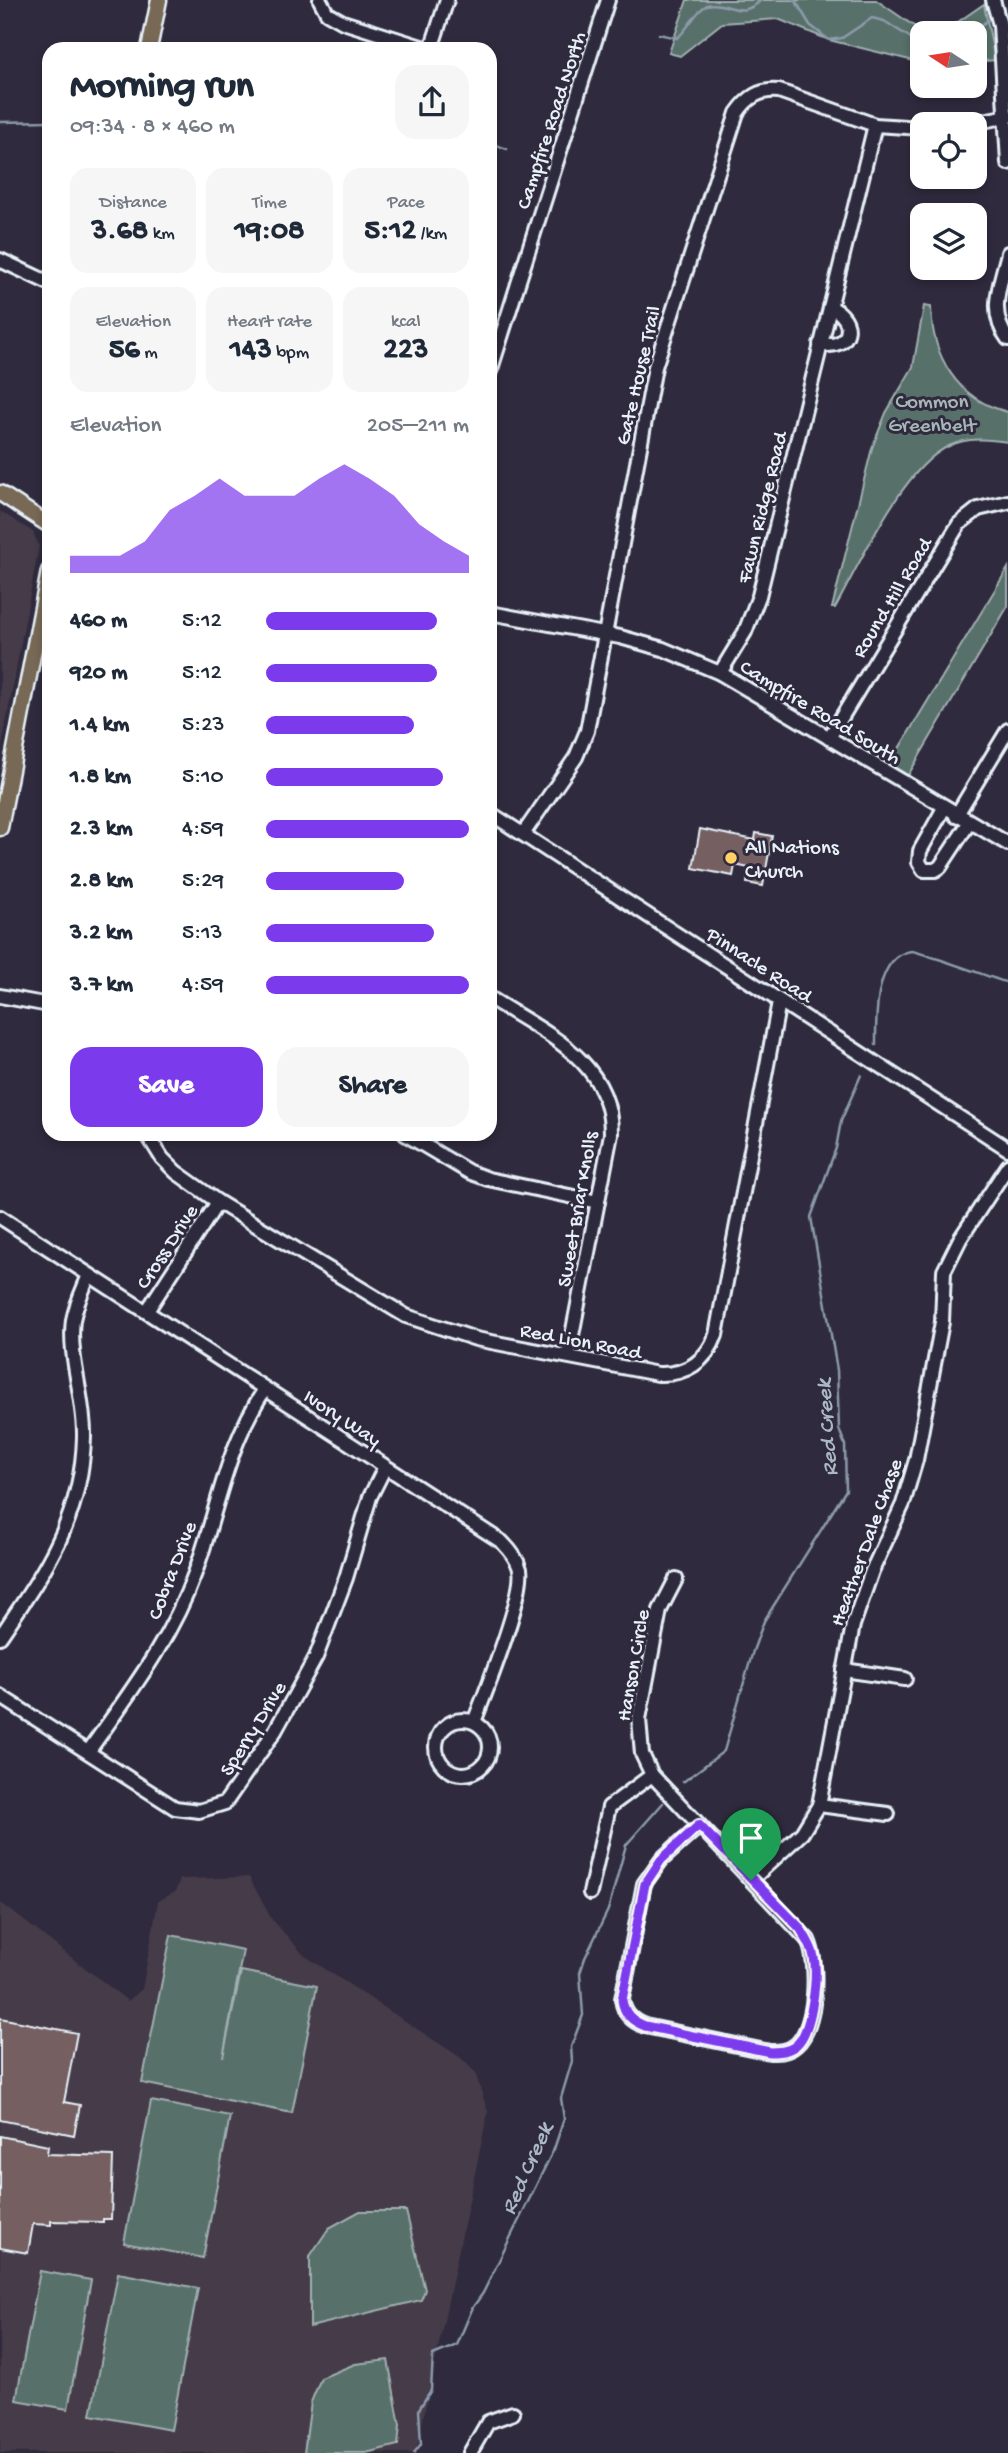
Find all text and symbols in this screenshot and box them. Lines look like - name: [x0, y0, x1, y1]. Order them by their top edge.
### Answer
- north arrow: [910, 21, 987, 98]
- map controls: [910, 21, 987, 280]
- street label: Campfire Road North: [513, 29, 594, 213]
- button: share: [395, 65, 469, 139]
- text: Morning run: [70, 66, 254, 110]
- button: locate: [910, 112, 987, 189]
- text: 09:34 · 8 × 460 m: [70, 114, 235, 141]
- text: Distance: [100, 192, 167, 215]
- text: Time: [252, 192, 287, 215]
- text: Pace: [387, 192, 424, 215]
- button: layers: [910, 203, 987, 280]
- text: 3.68: [92, 215, 148, 250]
- text: 19:08: [234, 215, 305, 250]
- text: 5:12: [364, 215, 416, 250]
- text: km: [148, 223, 175, 246]
- text: /km: [416, 223, 447, 246]
- street label: Gate House Trail: [612, 304, 669, 448]
- text: Elevation: [95, 311, 171, 334]
- text: Heart rate: [227, 311, 312, 334]
- text: kcal: [391, 311, 421, 334]
- text: 56: [109, 334, 140, 369]
- text: 143: [230, 334, 272, 369]
- text: 223: [383, 334, 428, 369]
- text: m: [140, 342, 158, 365]
- text: bpm: [272, 342, 309, 365]
- park label: Common Greenbelt: [888, 391, 978, 440]
- text: Elevation: [70, 413, 161, 440]
- text: 205–211 m: [367, 413, 469, 440]
- street label: Fawn Ridge Road: [733, 428, 796, 587]
- street label: Round Hill Road: [848, 533, 941, 663]
- text: 460 m: [70, 608, 127, 635]
- text: 5:12: [182, 608, 222, 635]
- street label: Campfire Road South: [734, 656, 904, 772]
- text: 920 m: [70, 660, 128, 687]
- text: 5:12: [182, 660, 222, 687]
- text: 1.4 km: [70, 712, 129, 739]
- text: 5:23: [182, 712, 225, 739]
- text: 1.8 km: [70, 764, 131, 791]
- text: 5:10: [182, 764, 224, 791]
- text: 2.3 km: [70, 816, 132, 843]
- text: 4:59: [182, 816, 224, 843]
- place label: All Nations Church: [745, 837, 840, 886]
- marker: All Nations Church: [723, 850, 739, 866]
- text: 2.8 km: [70, 868, 133, 895]
- text: 5:29: [182, 868, 224, 895]
- text: 3.2 km: [70, 920, 132, 947]
- text: 5:13: [182, 920, 223, 947]
- street label: Pinnacle Road: [700, 923, 817, 1011]
- text: 3.7 km: [70, 972, 133, 999]
- text: 4:59: [182, 972, 224, 999]
- button: Save: [70, 1047, 263, 1127]
- button: Share: [277, 1047, 469, 1127]
- street label: Sweet Briar Knolls: [553, 1129, 606, 1289]
- street label: Cross Drive: [132, 1200, 206, 1295]
- street label: Red Lion Road: [518, 1319, 645, 1368]
- water label: Red Creek: [811, 1375, 845, 1477]
- street label: Ivory Way: [297, 1386, 385, 1454]
- street label: Heather Dale Chase: [826, 1455, 911, 1630]
- street label: Cobra Drive: [144, 1518, 205, 1624]
- street label: Hanson Circle: [613, 1607, 658, 1724]
- street label: Sperry Drive: [216, 1677, 294, 1782]
- pin: [721, 1808, 781, 1880]
- icon: arrive: [732, 1819, 770, 1857]
- water label: Red Creek: [496, 2117, 561, 2219]

